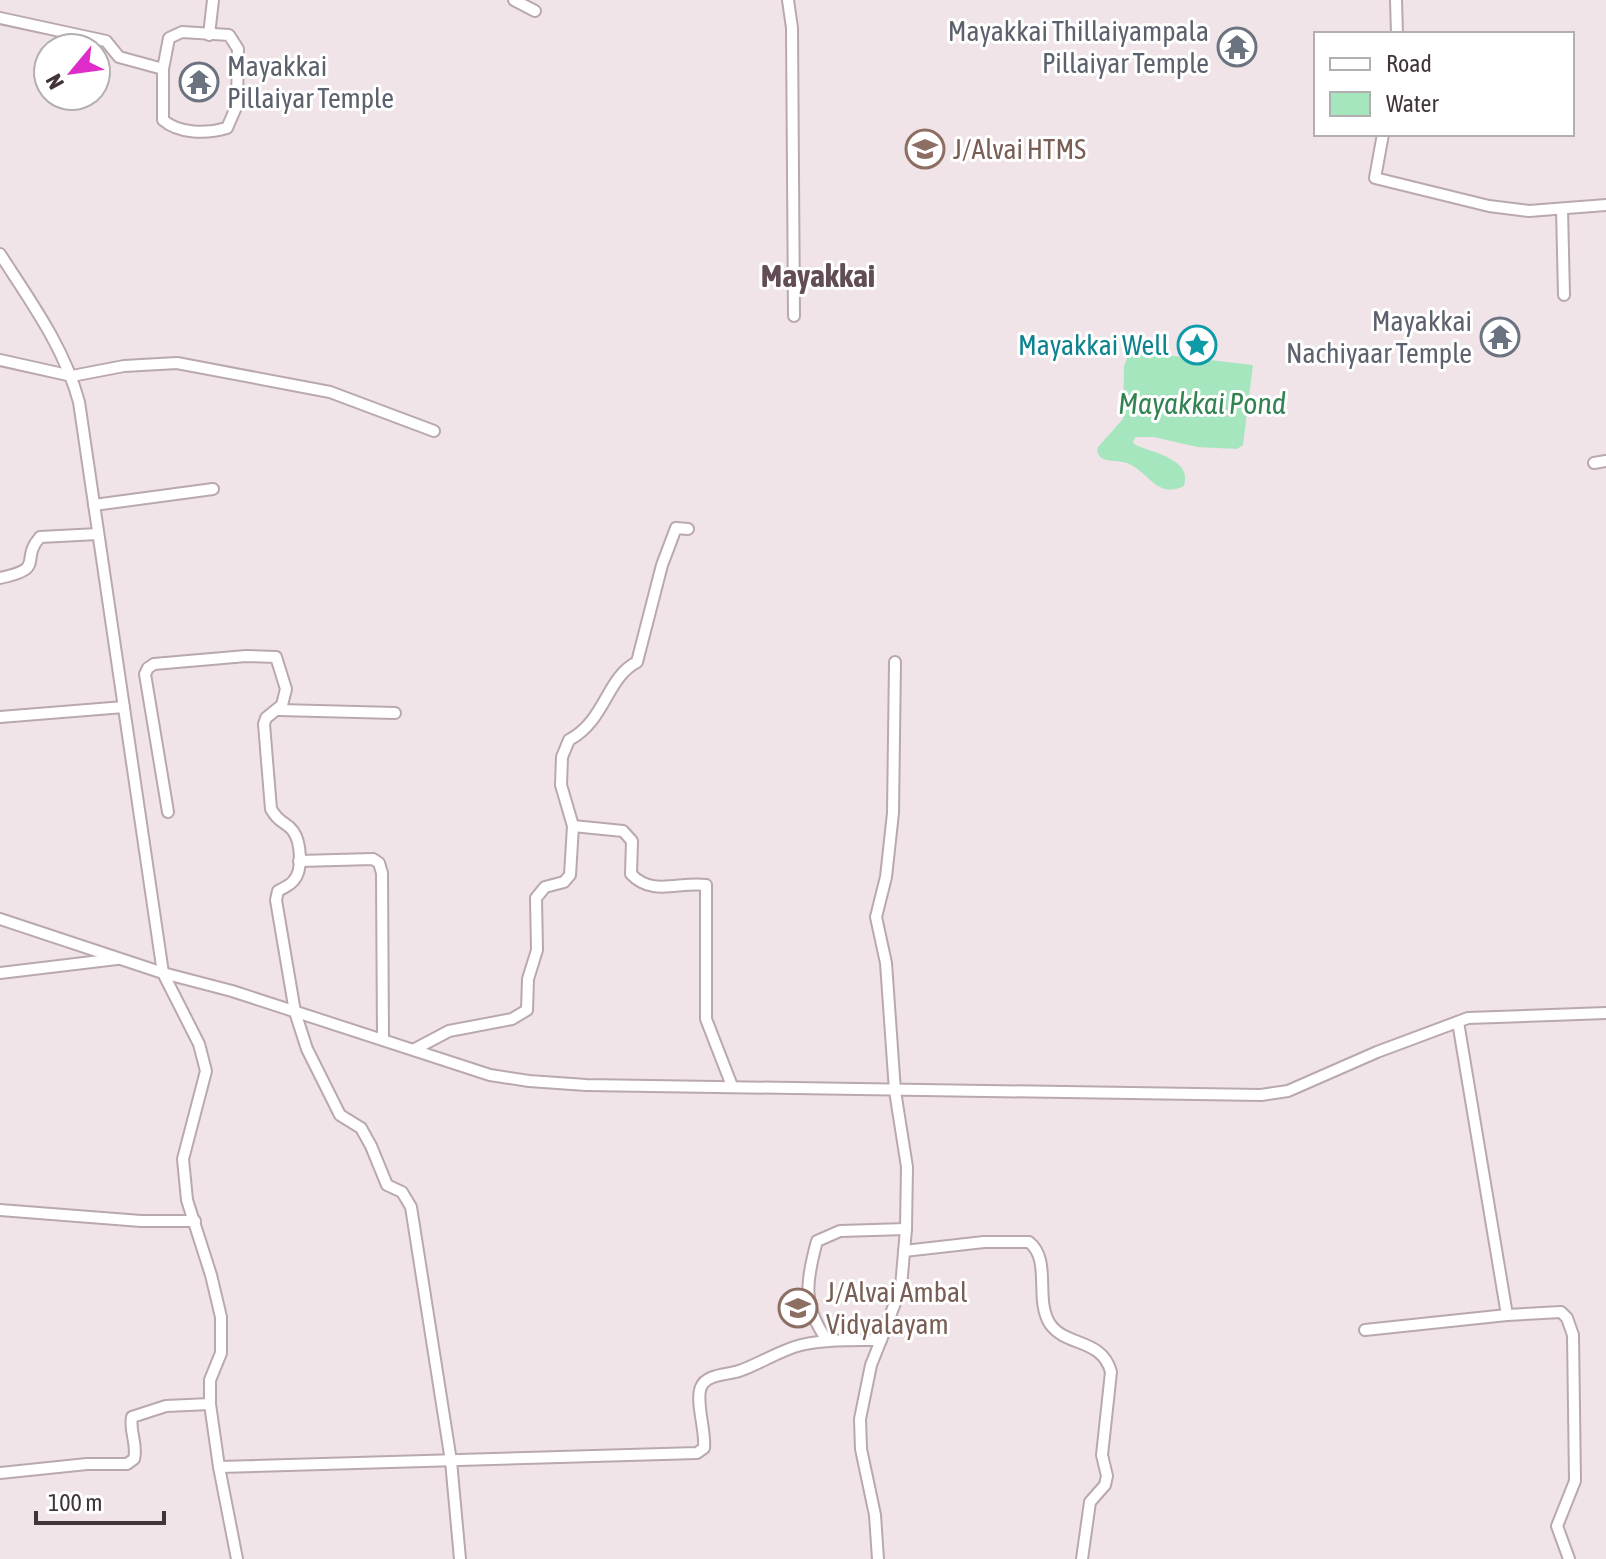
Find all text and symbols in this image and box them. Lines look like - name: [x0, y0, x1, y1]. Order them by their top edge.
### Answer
- place label: Mayakkai Thillaiyampala Pillaiyar Temple: [948, 15, 1209, 79]
- temple icon: Mayakkai Thillaiyampala Pillaiyar Temple: [1216, 26, 1258, 68]
- north arrow: [32, 32, 112, 112]
- legend: [1314, 32, 1574, 136]
- place label: Mayakkai Pillaiyar Temple: [227, 50, 394, 114]
- text: Road: [1386, 50, 1432, 77]
- temple icon: Mayakkai Pillaiyar Temple: [178, 61, 220, 103]
- text: N: [40, 70, 69, 94]
- text: Water: [1386, 90, 1439, 117]
- school or university icon: J/Alvai HTMS: [904, 128, 946, 170]
- place label: J/Alvai HTMS: [953, 133, 1086, 165]
- district label: Mayakkai: [761, 257, 875, 294]
- place label: Mayakkai Nachiyaar Temple: [1286, 305, 1472, 369]
- temple icon: Mayakkai Nachiyaar Temple: [1479, 316, 1521, 358]
- place icon: Mayakkai Well: [1176, 324, 1218, 366]
- place label: Mayakkai Well: [1018, 329, 1170, 361]
- water label: Mayakkai Pond: [1118, 386, 1286, 420]
- place label: J/Alvai Ambal Vidyalayam: [826, 1276, 968, 1340]
- school or university icon: J/Alvai Ambal Vidyalayam: [777, 1287, 819, 1329]
- scale bar: [36, 1475, 164, 1525]
- text: 100 m: [48, 1489, 102, 1516]

